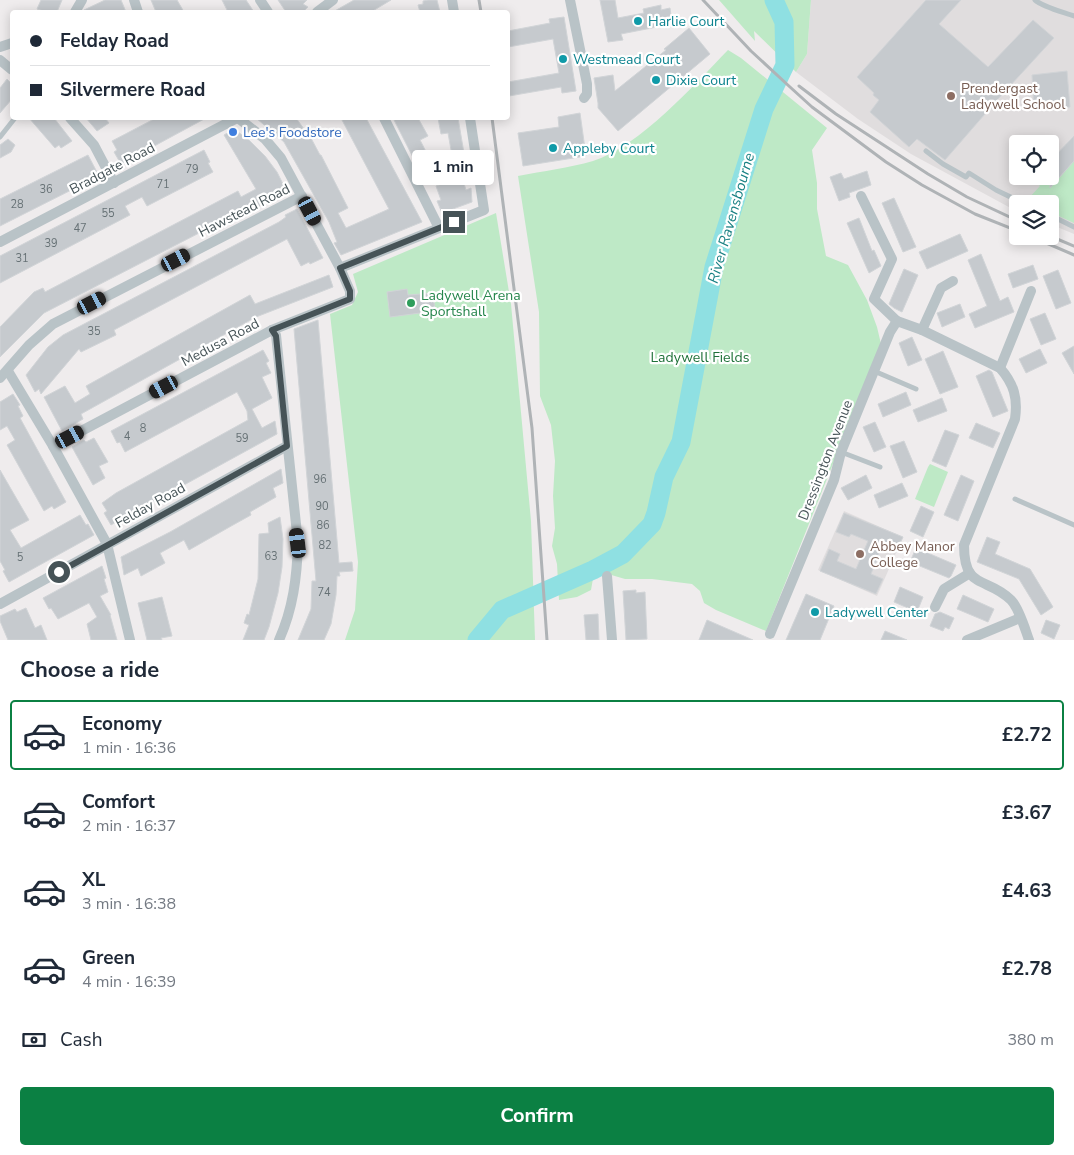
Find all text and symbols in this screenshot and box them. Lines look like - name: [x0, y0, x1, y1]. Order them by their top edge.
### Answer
- place label: Harlie Court: [648, 12, 724, 31]
- marker: Harlie Court: [632, 15, 644, 27]
- text: Felday Road: [60, 28, 169, 54]
- place label: Westmead Court: [573, 50, 680, 69]
- marker: Westmead Court: [557, 53, 569, 65]
- place label: Dixie Court: [666, 71, 736, 90]
- marker: Dixie Court: [650, 74, 662, 86]
- text: Silvermere Road: [60, 77, 205, 103]
- place label: Prendergast Ladywell School: [961, 79, 1066, 114]
- marker: Prendergast Ladywell School: [945, 90, 957, 102]
- place label: Lee's Foodstore: [243, 123, 342, 142]
- marker: Lee's Foodstore: [227, 126, 239, 138]
- map controls: [1009, 135, 1059, 245]
- button: locate: [1009, 135, 1059, 185]
- street label: Bradgate Road: [66, 138, 158, 199]
- place label: Appleby Court: [563, 139, 655, 158]
- marker: Appleby Court: [547, 142, 559, 154]
- callout: 1 min: [413, 150, 495, 184]
- water label: River Ravensbourne: [703, 150, 759, 286]
- text: 1 min: [432, 156, 474, 178]
- house number: 79: [185, 162, 199, 177]
- house number: 71: [156, 177, 170, 192]
- street label: Hawstead Road: [195, 179, 293, 242]
- house number: 36: [39, 182, 53, 197]
- car: [296, 194, 323, 228]
- button: layers: [1009, 195, 1059, 245]
- house number: 28: [10, 197, 24, 212]
- house number: 55: [101, 206, 115, 221]
- route end: [443, 211, 465, 233]
- house number: 47: [73, 221, 87, 236]
- house number: 39: [44, 236, 58, 251]
- car: [159, 247, 192, 273]
- house number: 31: [15, 251, 29, 266]
- place label: Ladywell Arena Sportshall: [421, 286, 521, 321]
- car: [75, 290, 108, 316]
- marker: Ladywell Arena Sportshall: [405, 297, 417, 309]
- street label: Medusa Road: [178, 314, 263, 371]
- house number: 35: [87, 324, 101, 339]
- park label: Ladywell Fields: [651, 348, 750, 367]
- car: [147, 373, 180, 401]
- street label: Dressington Avenue: [794, 397, 857, 523]
- house number: 8: [140, 421, 147, 436]
- car: [53, 423, 86, 451]
- house number: 4: [124, 429, 131, 444]
- house number: 59: [235, 431, 249, 446]
- house number: 96: [313, 472, 327, 487]
- street label: Felday Road: [112, 478, 189, 533]
- house number: 90: [315, 499, 329, 514]
- house number: 86: [316, 518, 330, 533]
- car: [288, 527, 307, 559]
- place label: Abbey Manor College: [870, 537, 955, 572]
- house number: 82: [318, 538, 332, 553]
- marker: Abbey Manor College: [854, 548, 866, 560]
- house number: 63: [264, 549, 278, 564]
- house number: 5: [17, 550, 24, 565]
- route start: [48, 561, 70, 583]
- house number: 74: [317, 585, 331, 600]
- place label: Ladywell Center: [825, 603, 928, 622]
- marker: Ladywell Center: [809, 606, 821, 618]
- text: Choose a ride: [20, 655, 159, 685]
- text: Economy: [82, 711, 162, 737]
- icon: car: [22, 713, 67, 758]
- text: £2.72: [1002, 722, 1052, 748]
- text: 1 min · 16:36: [82, 737, 176, 759]
- text: Comfort: [82, 789, 155, 815]
- icon: car: [22, 791, 67, 836]
- text: £3.67: [1002, 800, 1052, 826]
- text: 2 min · 16:37: [82, 815, 176, 837]
- text: XL: [82, 867, 105, 893]
- icon: car: [22, 869, 67, 914]
- text: £4.63: [1002, 878, 1052, 904]
- text: 3 min · 16:38: [82, 893, 176, 915]
- text: Green: [82, 945, 135, 971]
- icon: car: [22, 947, 67, 992]
- text: £2.78: [1002, 956, 1052, 982]
- text: 4 min · 16:39: [82, 971, 176, 993]
- icon: cash: [20, 1026, 48, 1054]
- text: Cash: [60, 1027, 102, 1053]
- text: 380 m: [1007, 1029, 1054, 1051]
- button: Confirm: [20, 1087, 1054, 1145]

